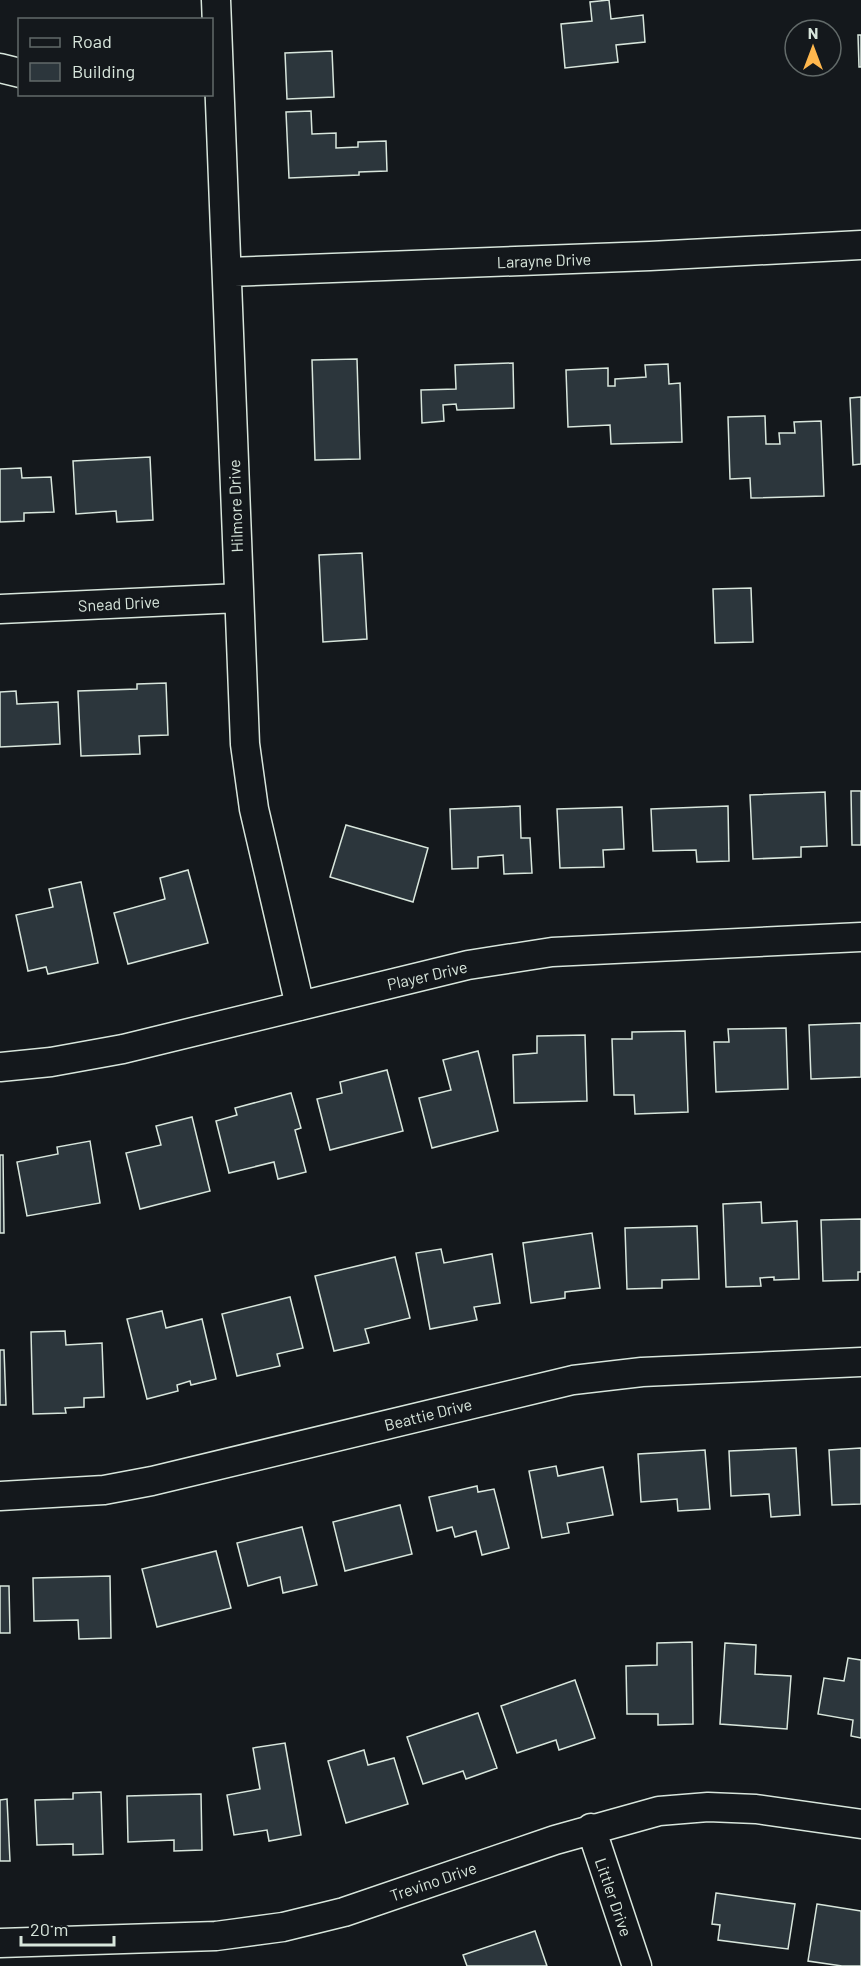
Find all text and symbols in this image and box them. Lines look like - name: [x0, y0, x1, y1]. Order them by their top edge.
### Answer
- legend: [18, 18, 213, 96]
- north arrow: [783, 18, 843, 78]
- text: N: [808, 23, 818, 42]
- text: Road: [72, 30, 112, 52]
- text: Building: [72, 60, 135, 82]
- street label: Larayne Drive: [496, 249, 592, 271]
- street label: Hilmore Drive: [224, 459, 246, 553]
- street label: Snead Drive: [78, 591, 160, 615]
- street label: Player Drive: [385, 957, 469, 993]
- street label: Beattie Drive: [382, 1394, 474, 1434]
- street label: Littler Drive: [592, 1855, 636, 1939]
- street label: Trevino Drive: [387, 1857, 479, 1905]
- scale bar: [21, 1909, 114, 1947]
- text: 20 m: [30, 1918, 68, 1940]

